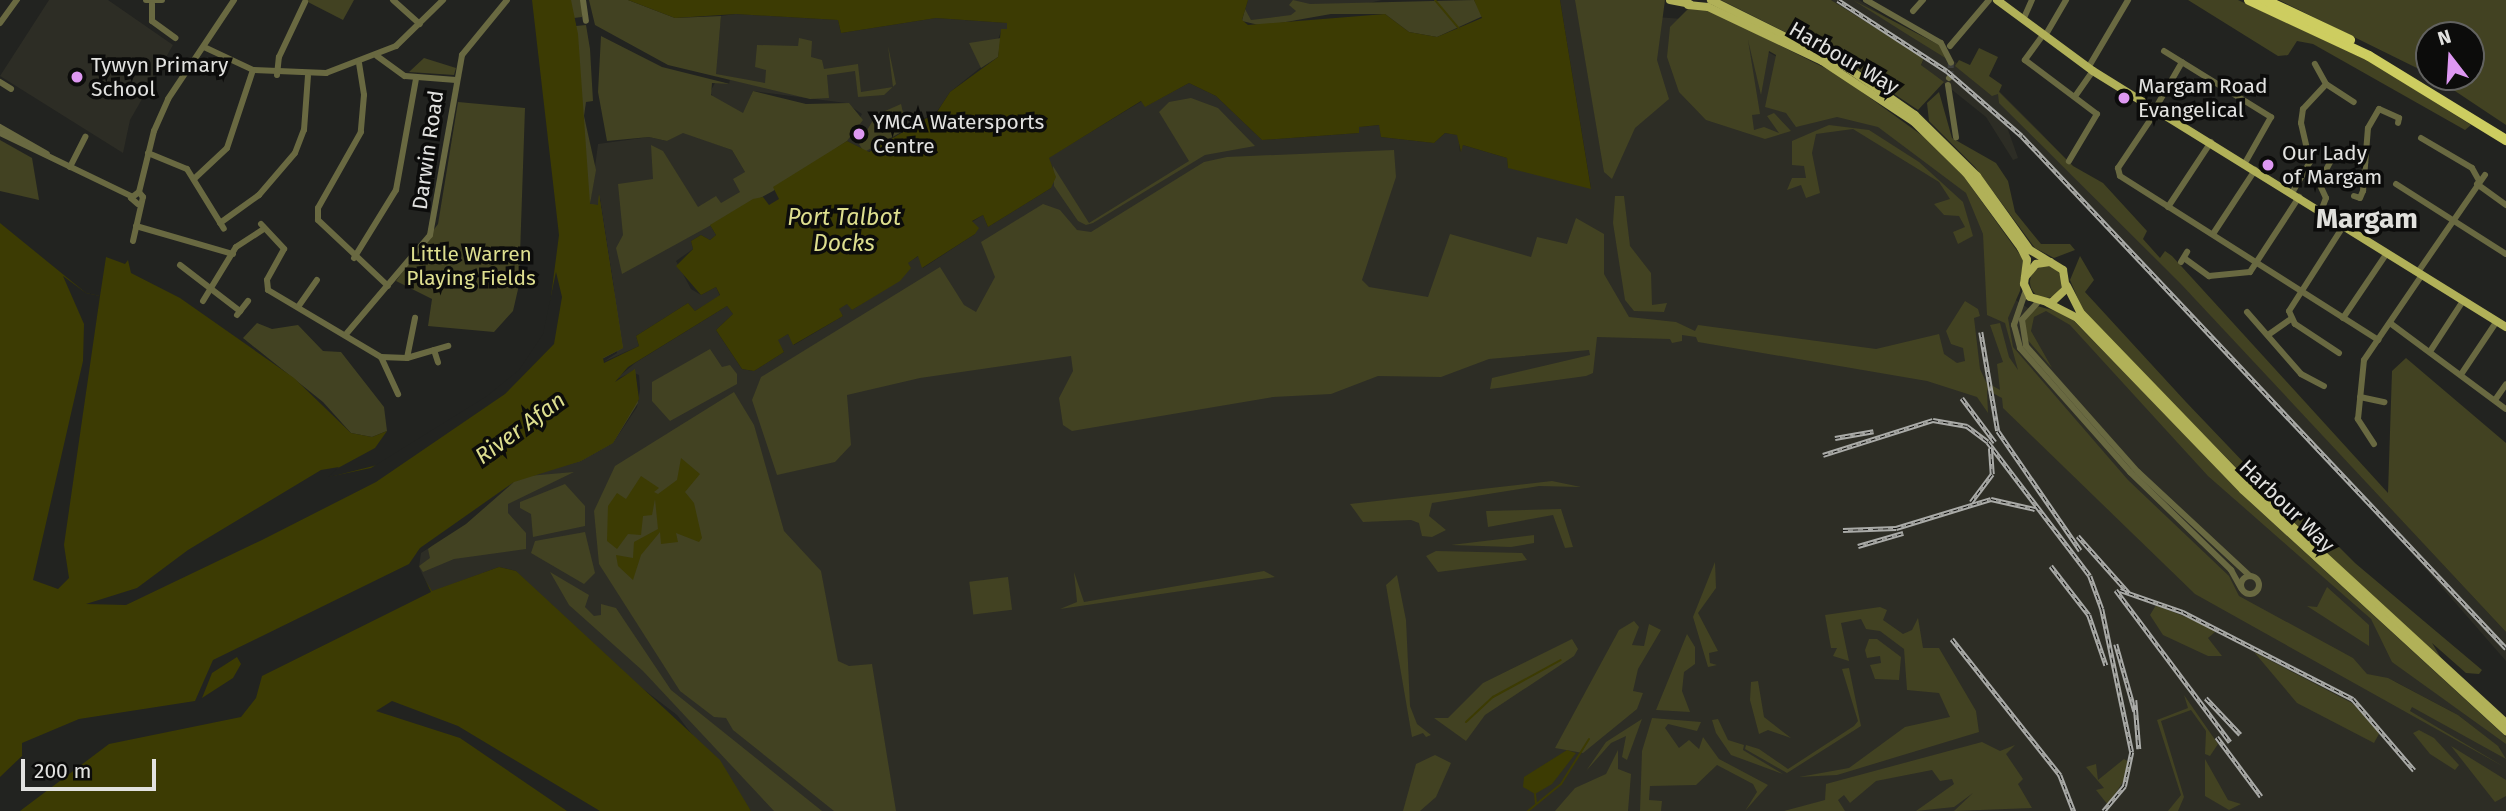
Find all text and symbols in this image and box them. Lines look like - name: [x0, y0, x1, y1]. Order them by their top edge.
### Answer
- street label: Harbour Way: [1785, 16, 1903, 100]
- north arrow: [2415, 21, 2485, 91]
- text: N: [2435, 25, 2454, 50]
- place label: Tywyn Primary School: [91, 52, 228, 102]
- marker: Tywyn Primary School: [69, 69, 85, 85]
- place label: Margam Road Evangelical: [2138, 73, 2267, 123]
- street label: Darwin Road: [407, 89, 449, 211]
- marker: Margam Road Evangelical: [2116, 90, 2132, 106]
- place label: YMCA Watersports Centre: [873, 109, 1044, 159]
- marker: YMCA Watersports Centre: [851, 126, 867, 142]
- place label: Our Lady of Margam: [2282, 140, 2382, 190]
- marker: Our Lady of Margam: [2260, 157, 2276, 173]
- district label: Margam: [2316, 202, 2418, 236]
- water label: Port Talbot Docks: [787, 203, 901, 257]
- park label: Little Warren Playing Fields: [406, 241, 536, 291]
- water label: River Afan: [470, 386, 570, 470]
- street label: Harbour Way: [2234, 454, 2340, 558]
- scale bar: [24, 744, 159, 788]
- text: 200 m: [34, 758, 91, 784]

